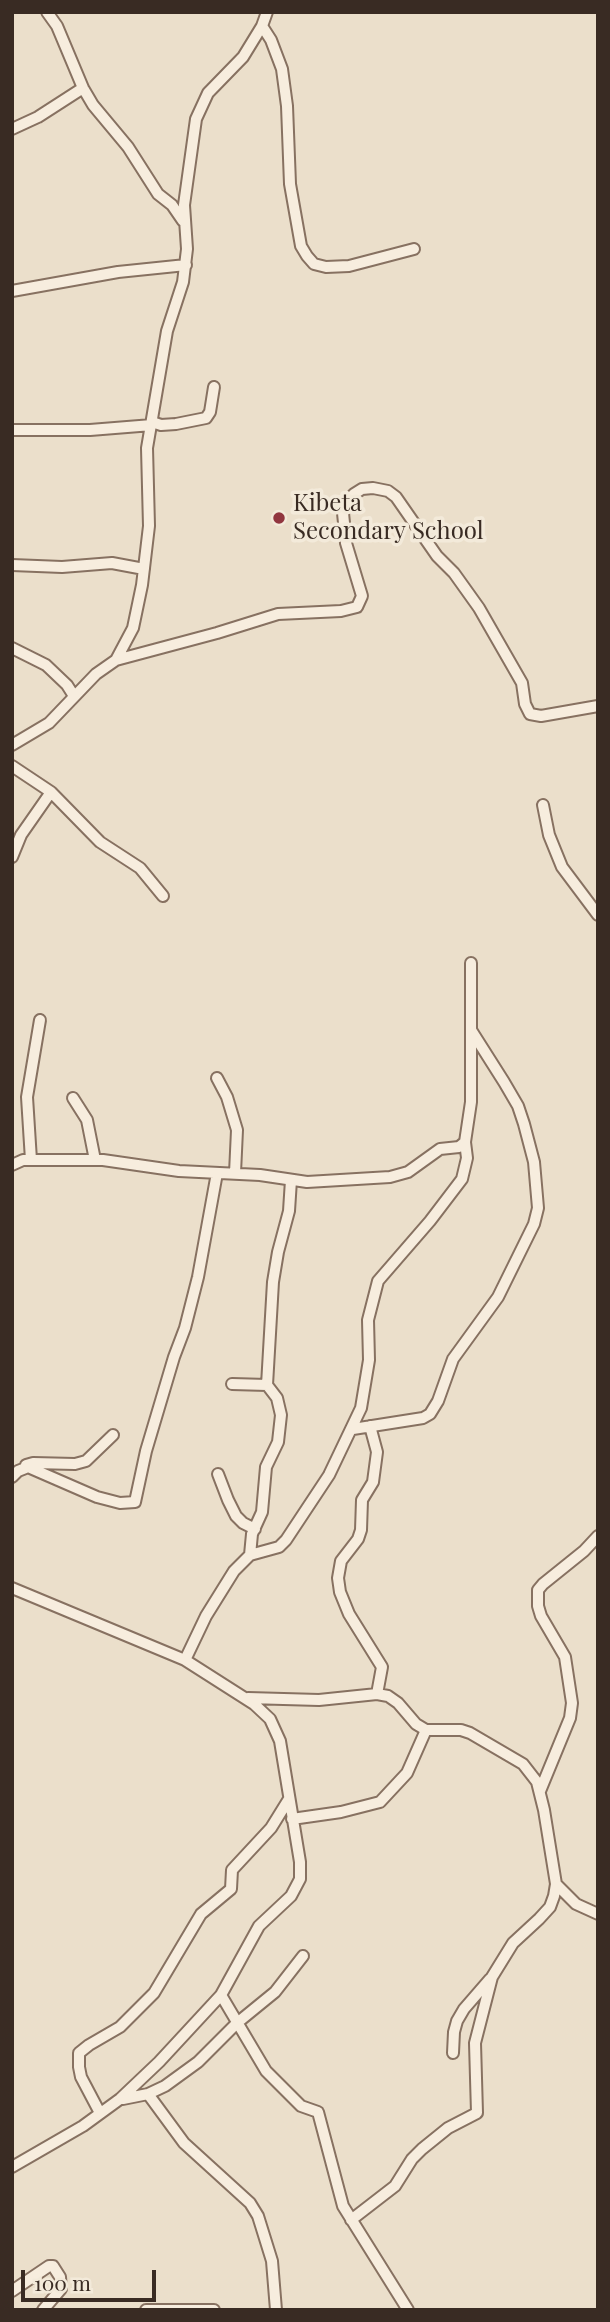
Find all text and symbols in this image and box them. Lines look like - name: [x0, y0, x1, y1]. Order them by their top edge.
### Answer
- place label: Kibeta Secondary School: [293, 490, 484, 546]
- marker: Kibeta Secondary School: [271, 510, 287, 526]
- scale bar: [24, 2256, 159, 2300]
- text: 100 m: [34, 2268, 91, 2296]

